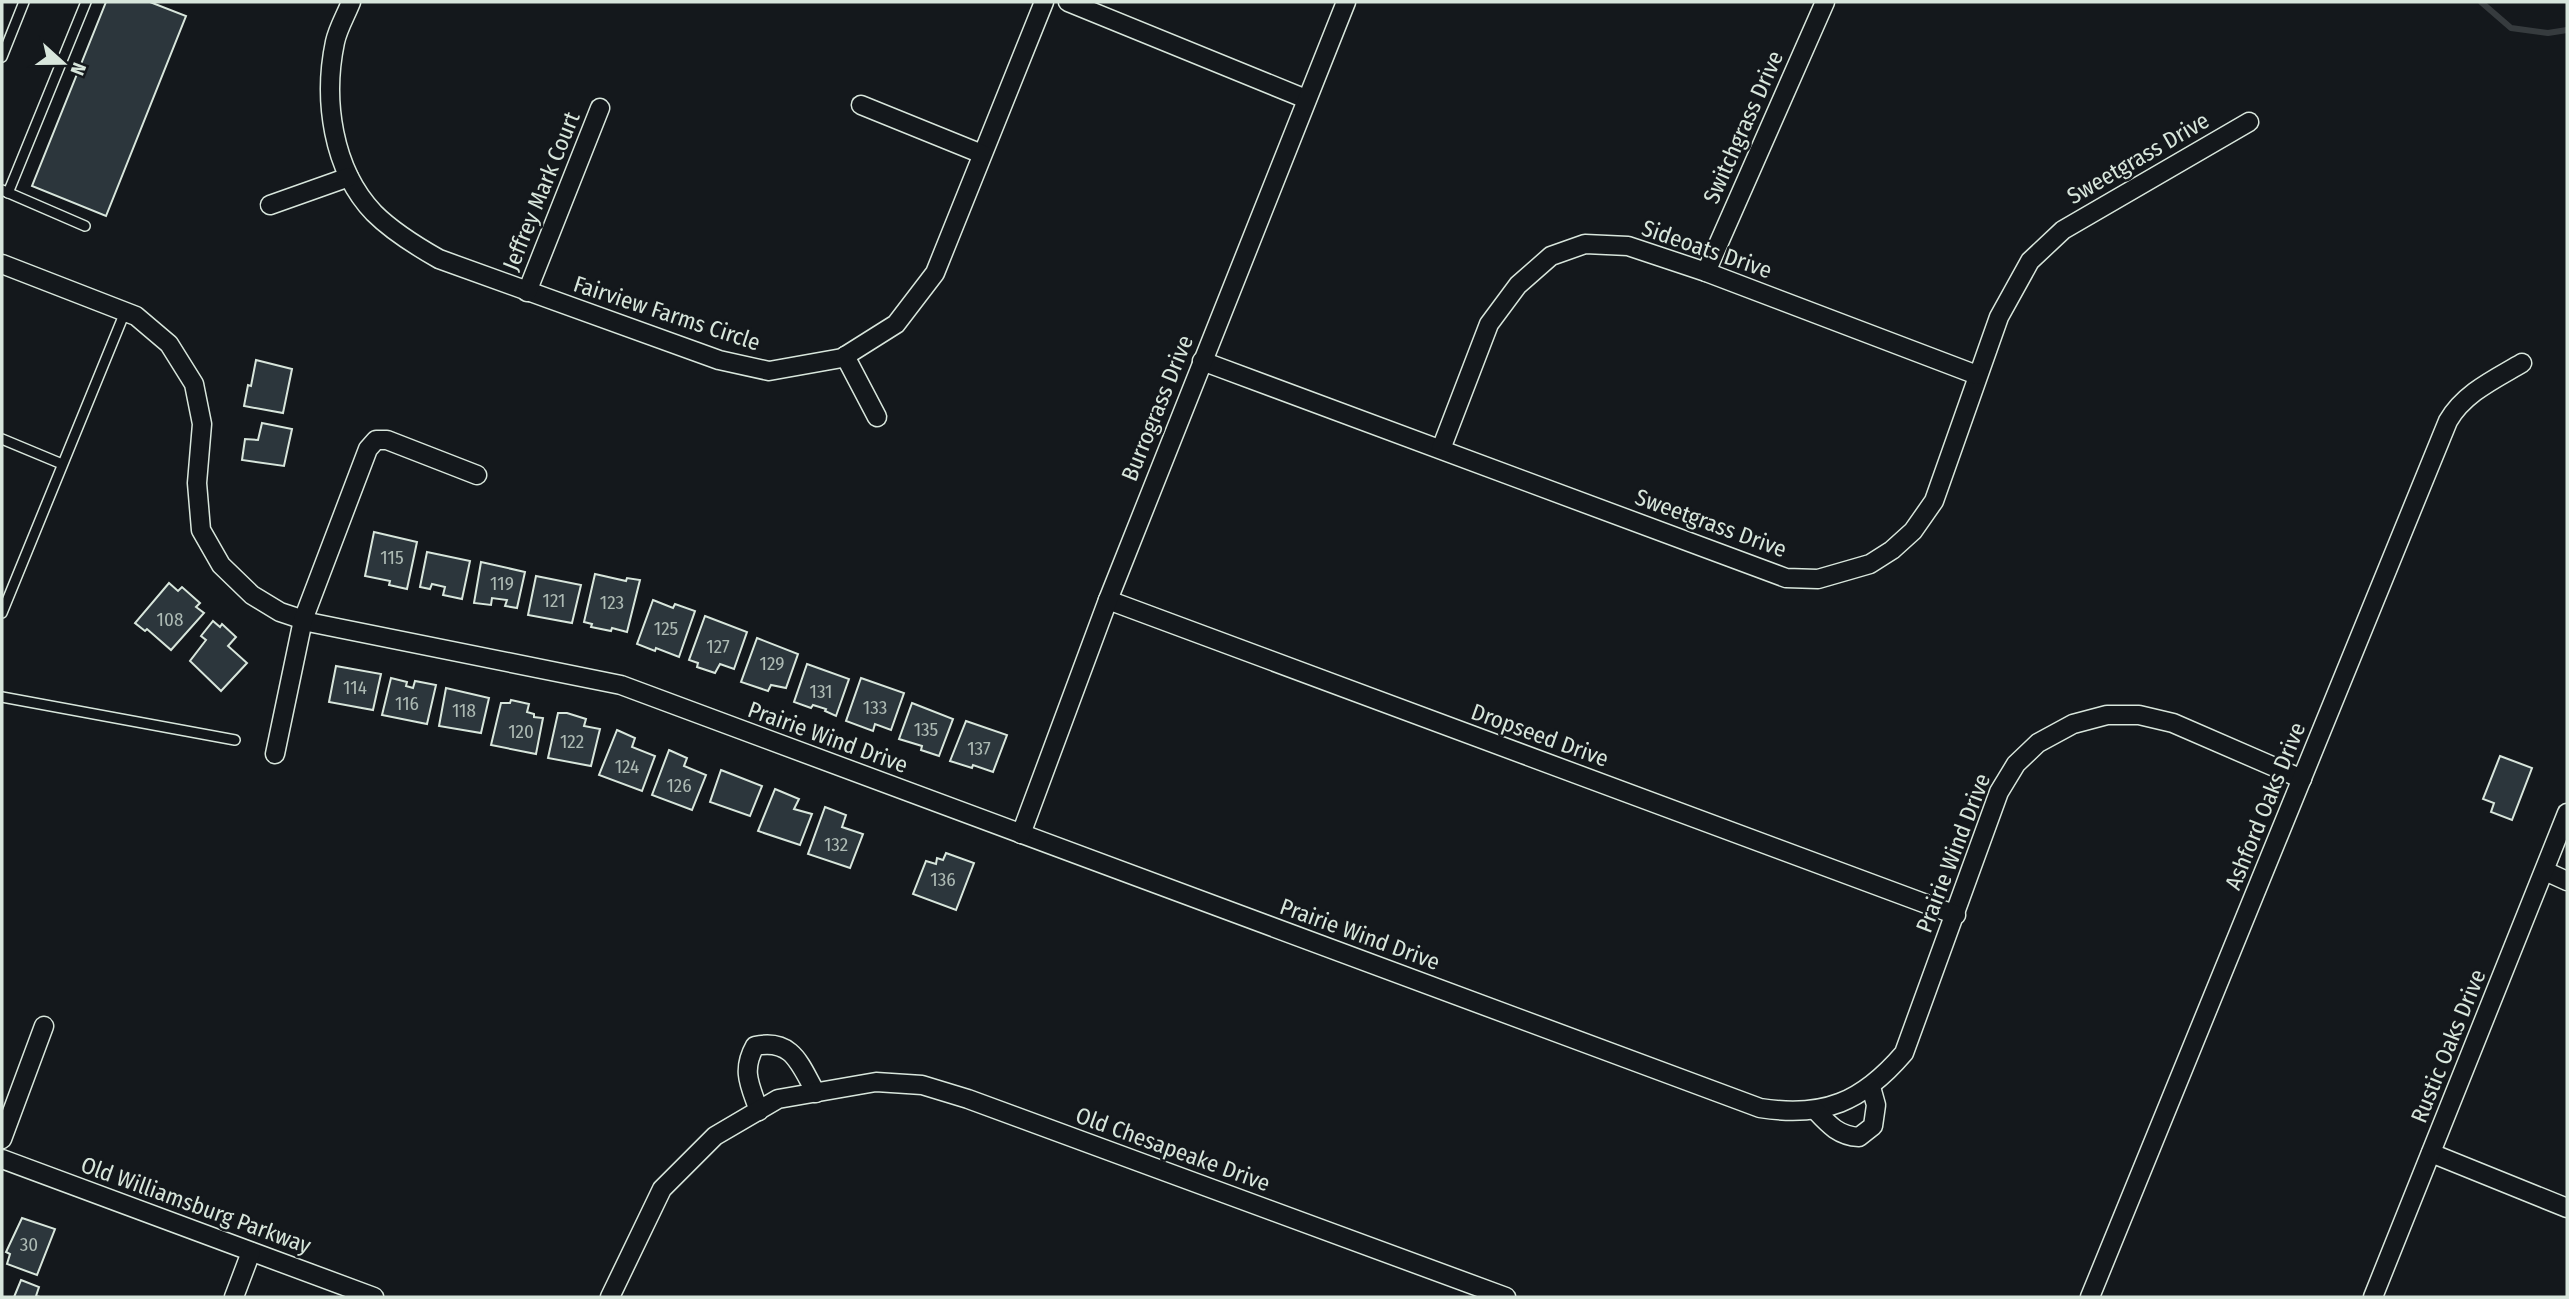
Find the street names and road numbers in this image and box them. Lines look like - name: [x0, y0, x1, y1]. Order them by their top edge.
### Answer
- street label: Switchgrass Drive: [1697, 46, 1789, 208]
- street label: Sweetgrass Drive: [2062, 106, 2214, 210]
- street label: Jeffrey Mark Court: [496, 107, 586, 274]
- street label: Sideoats Drive: [1638, 214, 1776, 284]
- street label: Fairview Farms Circle: [570, 270, 764, 356]
- street label: Burrograss Drive: [1115, 331, 1199, 485]
- street label: Sweetgrass Drive: [1631, 483, 1791, 563]
- street label: Prairie Wind Drive: [744, 695, 912, 779]
- street label: Dropseed Drive: [1468, 697, 1612, 773]
- street label: Ashford Oaks Drive: [2219, 718, 2311, 894]
- street label: Prairie Wind Drive: [1910, 770, 1996, 936]
- street label: Prairie Wind Drive: [1276, 892, 1444, 976]
- street label: Rustic Oaks Drive: [2404, 965, 2492, 1127]
- street label: Old Chesapeake Drive: [1072, 1101, 1274, 1197]
- street label: Old Williamsburg Parkway: [77, 1150, 316, 1260]

